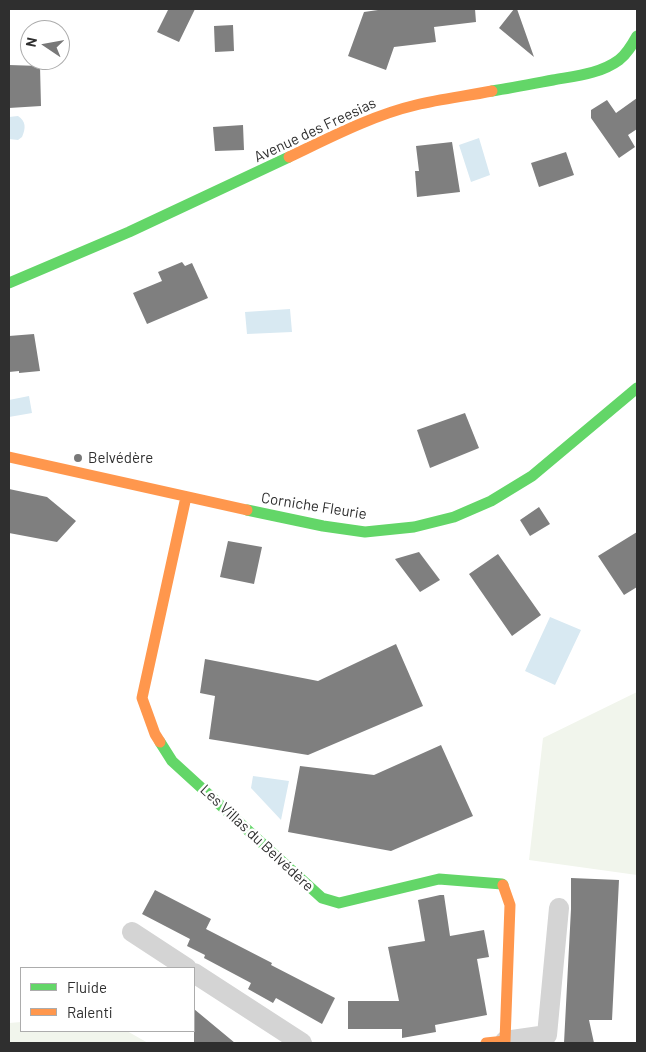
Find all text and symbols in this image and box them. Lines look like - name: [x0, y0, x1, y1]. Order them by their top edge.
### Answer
- north arrow: [20, 20, 70, 70]
- text: N: [22, 36, 40, 48]
- street label: Avenue des Freesias: [251, 94, 379, 166]
- place label: Belvédère: [88, 449, 153, 467]
- marker: Belvédère: [72, 452, 84, 464]
- street label: Corniche Fleurie: [260, 489, 368, 523]
- street label: Les Villas du Belvédère: [197, 781, 317, 895]
- legend: [20, 967, 195, 1032]
- text: Fluide: [67, 978, 107, 996]
- text: Ralenti: [67, 1003, 113, 1021]

